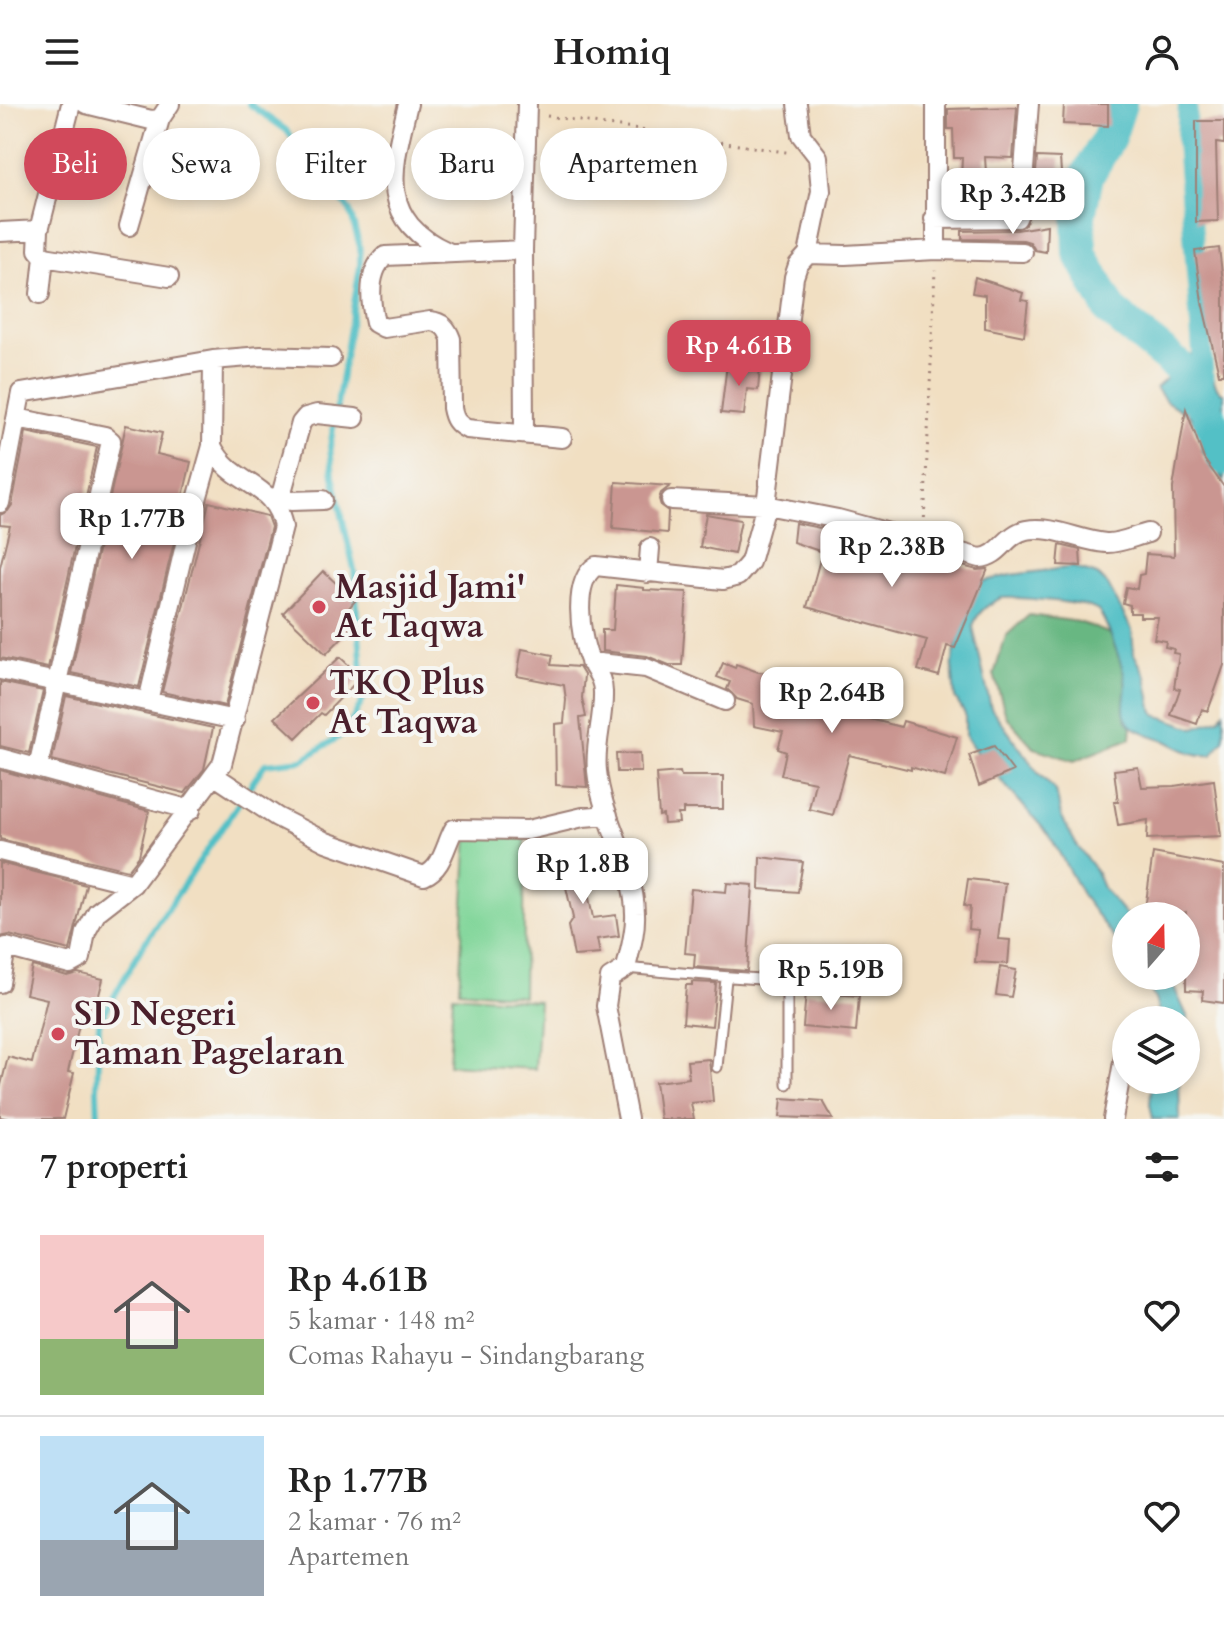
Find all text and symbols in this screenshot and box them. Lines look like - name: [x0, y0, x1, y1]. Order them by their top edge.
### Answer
- text: Homiq: [553, 28, 671, 77]
- icon: menu: [40, 30, 84, 74]
- icon: person: [1140, 30, 1184, 74]
- chip: Beli: [24, 128, 127, 200]
- chip: Sewa: [143, 128, 260, 200]
- chip: Filter: [276, 128, 395, 200]
- chip: Baru: [411, 128, 524, 200]
- chip: Apartemen: [540, 128, 727, 200]
- pin: Rp 3.42B: [930, 168, 1096, 236]
- text: Rp 3.42B: [959, 176, 1067, 211]
- pin: Rp 4.61B: [656, 320, 822, 388]
- text: Rp 4.61B: [685, 328, 793, 363]
- pin: Rp 1.77B: [49, 493, 215, 561]
- text: Rp 1.77B: [78, 501, 186, 536]
- pin: Rp 2.38B: [809, 521, 975, 589]
- text: Rp 2.38B: [838, 529, 946, 564]
- place label: Masjid Jami' At Taqwa: [335, 564, 525, 649]
- marker: Masjid Jami' At Taqwa: [310, 598, 328, 616]
- place label: TKQ Plus At Taqwa: [329, 660, 485, 745]
- pin: Rp 2.64B: [749, 667, 915, 735]
- text: Rp 2.64B: [778, 675, 886, 710]
- marker: TKQ Plus At Taqwa: [304, 694, 322, 712]
- pin: Rp 1.8B: [509, 838, 657, 906]
- text: Rp 1.8B: [536, 846, 630, 881]
- north arrow: [1112, 902, 1200, 990]
- map controls: [1112, 902, 1200, 1094]
- pin: Rp 5.19B: [748, 944, 914, 1012]
- text: Rp 5.19B: [777, 952, 885, 987]
- place label: SD Negeri Taman Pagelaran: [74, 991, 344, 1076]
- button: layers: [1112, 1006, 1200, 1094]
- marker: SD Negeri Taman Pagelaran: [49, 1025, 67, 1043]
- text: 7 properti: [40, 1144, 188, 1190]
- icon: filters: [1140, 1145, 1184, 1189]
- text: Rp 4.61B: [288, 1257, 428, 1303]
- icon: home: [104, 1267, 200, 1363]
- icon: heart: [1140, 1293, 1184, 1337]
- text: 5 kamar · 148 m²: [288, 1303, 474, 1338]
- text: Comas Rahayu - Sindangbarang: [288, 1338, 644, 1373]
- text: Rp 1.77B: [288, 1458, 428, 1504]
- icon: home: [104, 1468, 200, 1564]
- icon: heart: [1140, 1494, 1184, 1538]
- text: 2 kamar · 76 m²: [288, 1504, 461, 1539]
- text: Apartemen: [288, 1539, 410, 1574]

